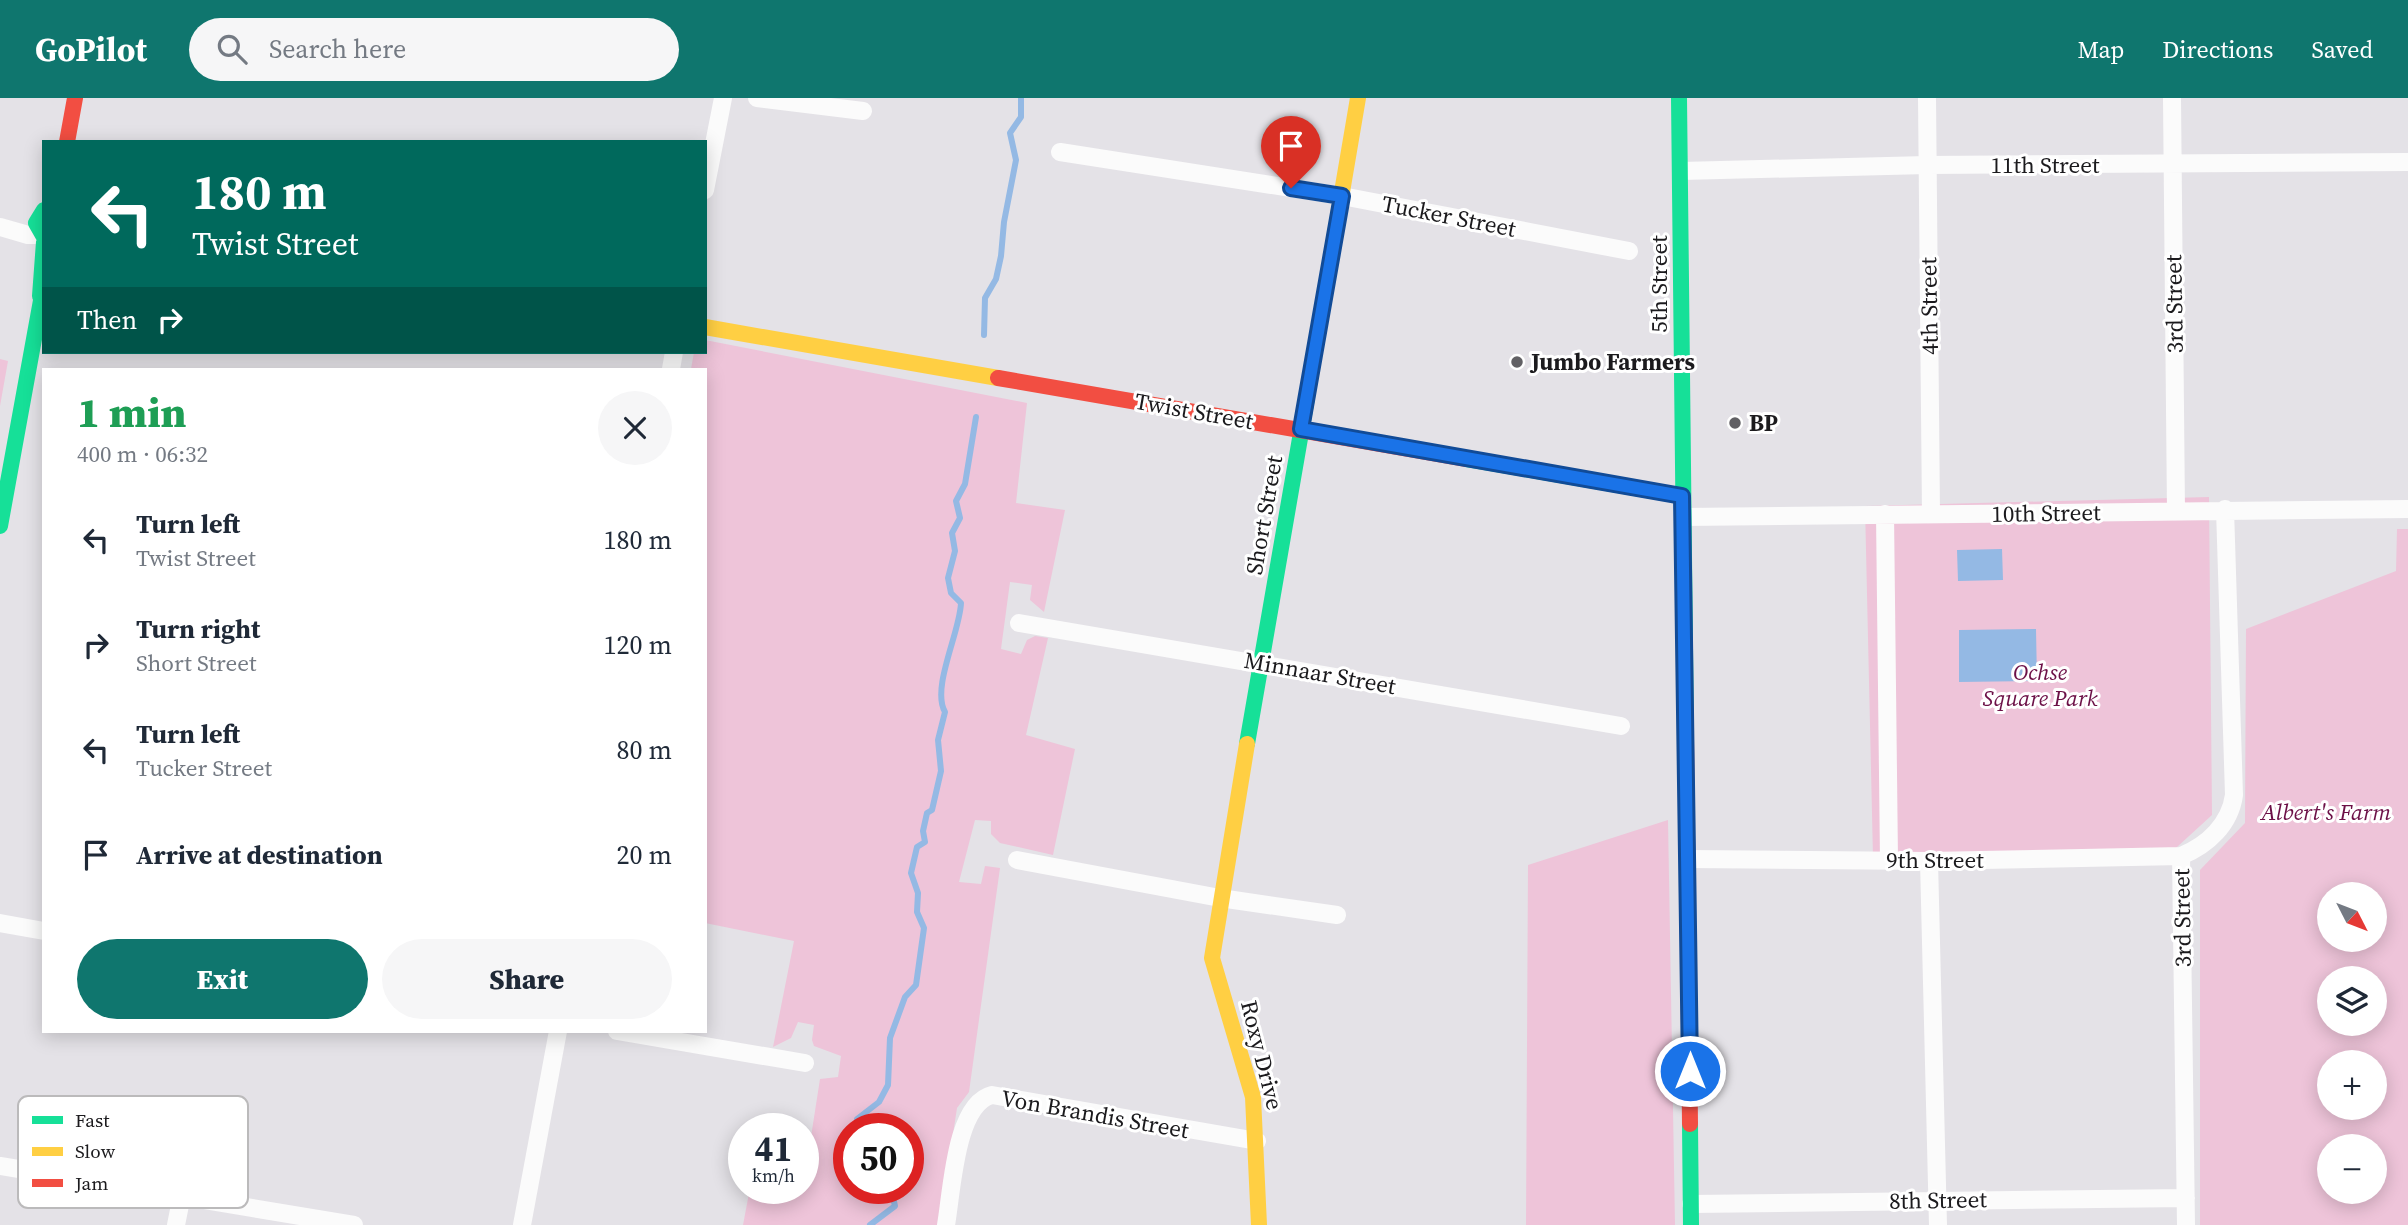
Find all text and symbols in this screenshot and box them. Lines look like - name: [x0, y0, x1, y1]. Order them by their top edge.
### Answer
- search box: [189, 18, 679, 81]
- text: GoPilot: [35, 27, 147, 72]
- icon: search: [213, 30, 251, 68]
- text: Search here: [269, 31, 406, 67]
- text: Map: [2077, 33, 2124, 66]
- text: Directions: [2162, 33, 2273, 66]
- text: Saved: [2311, 33, 2373, 66]
- pin: [1261, 116, 1321, 188]
- icon: arrive: [1272, 127, 1310, 165]
- street label: 11th Street: [1990, 149, 2100, 181]
- text: 180 m: [192, 158, 327, 225]
- icon: left: [77, 168, 168, 259]
- street label: Tucker Street: [1379, 187, 1519, 245]
- text: Twist Street: [192, 222, 359, 266]
- street label: 5th Street: [1643, 235, 1675, 333]
- street label: 3rd Street: [2157, 254, 2191, 354]
- street label: 4th Street: [1912, 256, 1946, 355]
- icon: right: [151, 301, 189, 339]
- text: Then: [77, 302, 137, 338]
- place label: Jumbo Farmers: [1529, 346, 1695, 378]
- marker: Jumbo Farmers: [1509, 354, 1525, 370]
- text: 1 min: [77, 383, 187, 441]
- street label: Twist Street: [1132, 385, 1256, 437]
- button: close: [598, 391, 672, 465]
- place label: BP: [1749, 407, 1778, 439]
- marker: BP: [1727, 415, 1743, 431]
- text: 400 m · 06:32: [77, 438, 208, 470]
- street label: Short Street: [1238, 452, 1290, 577]
- street label: 10th Street: [1991, 496, 2101, 530]
- text: Turn left: [136, 506, 240, 542]
- icon: left: [77, 521, 115, 559]
- text: 180 m: [604, 522, 672, 558]
- text: Twist Street: [136, 542, 256, 574]
- text: Turn right: [136, 611, 260, 647]
- icon: right: [77, 626, 115, 664]
- text: 120 m: [604, 627, 672, 663]
- street label: Minnaar Street: [1242, 644, 1399, 702]
- text: Short Street: [136, 647, 256, 679]
- park label: Ochse Square Park: [1982, 656, 2098, 714]
- text: Turn left: [136, 716, 240, 752]
- icon: left: [77, 731, 115, 769]
- text: 80 m: [617, 732, 672, 768]
- text: Tucker Street: [136, 752, 272, 784]
- park label: Albert's Farm: [2259, 796, 2391, 828]
- icon: arrive: [77, 836, 115, 874]
- text: Arrive at destination: [136, 837, 383, 873]
- text: 20 m: [617, 837, 672, 873]
- street label: 9th Street: [1886, 844, 1984, 876]
- street label: 3rd Street: [2165, 868, 2199, 968]
- north arrow: [2317, 882, 2387, 952]
- map controls: [2317, 882, 2387, 1204]
- button: Exit: [77, 939, 368, 1019]
- button: Share: [382, 939, 672, 1019]
- button: layers: [2317, 966, 2387, 1036]
- street label: Roxy Drive: [1233, 997, 1291, 1113]
- position arrow: [1653, 1034, 1727, 1108]
- button: +: [2317, 1050, 2387, 1120]
- street label: Von Brandis Street: [999, 1082, 1192, 1146]
- legend: [18, 1096, 248, 1208]
- text: Fast: [75, 1107, 110, 1133]
- speed limit sign: 50: [833, 1113, 924, 1204]
- text: 41: [755, 1125, 792, 1173]
- button: −: [2317, 1134, 2387, 1204]
- text: Slow: [75, 1138, 116, 1164]
- text: km/h: [752, 1163, 795, 1188]
- text: Jam: [74, 1170, 108, 1196]
- street label: 8th Street: [1889, 1183, 1988, 1217]

